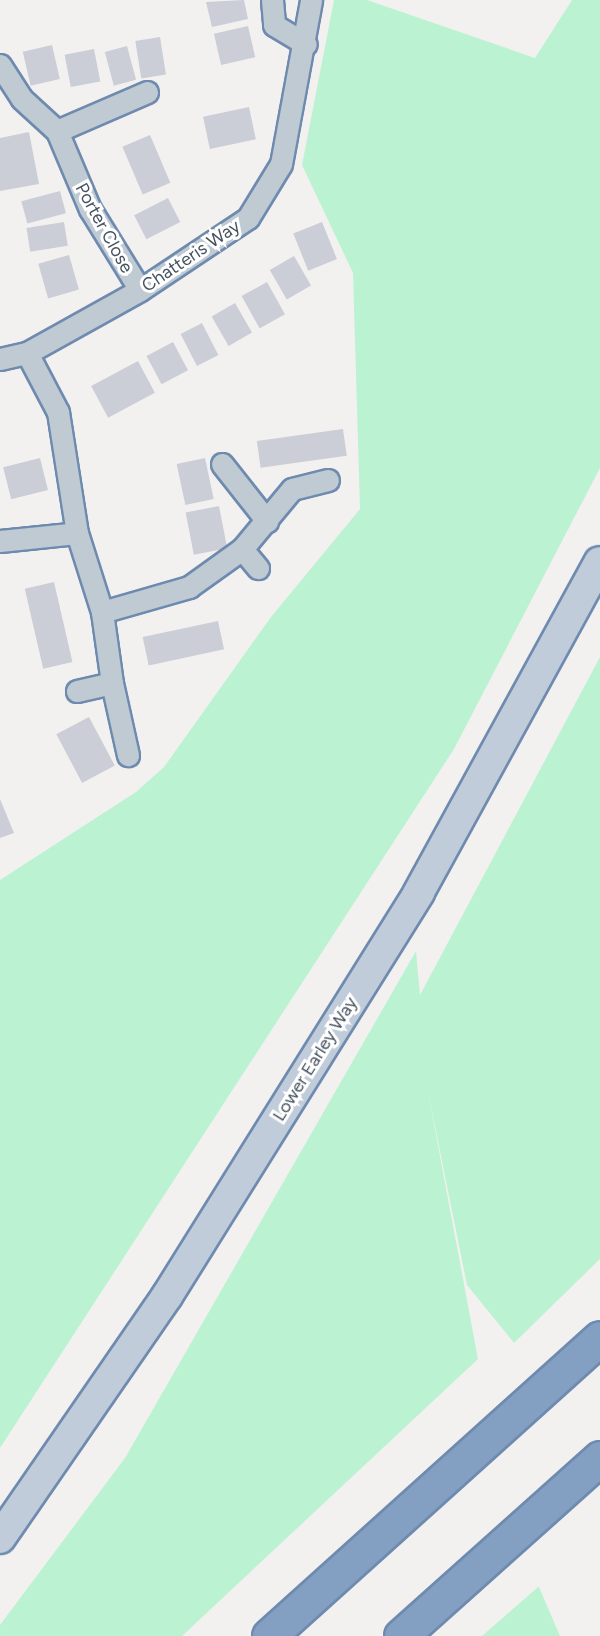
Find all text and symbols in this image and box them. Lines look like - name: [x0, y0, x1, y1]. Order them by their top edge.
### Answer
- street label: Porter Close: [70, 179, 138, 277]
- street label: Chatteris Way: [138, 215, 244, 297]
- street label: Lower Earley Way: [268, 993, 362, 1125]

